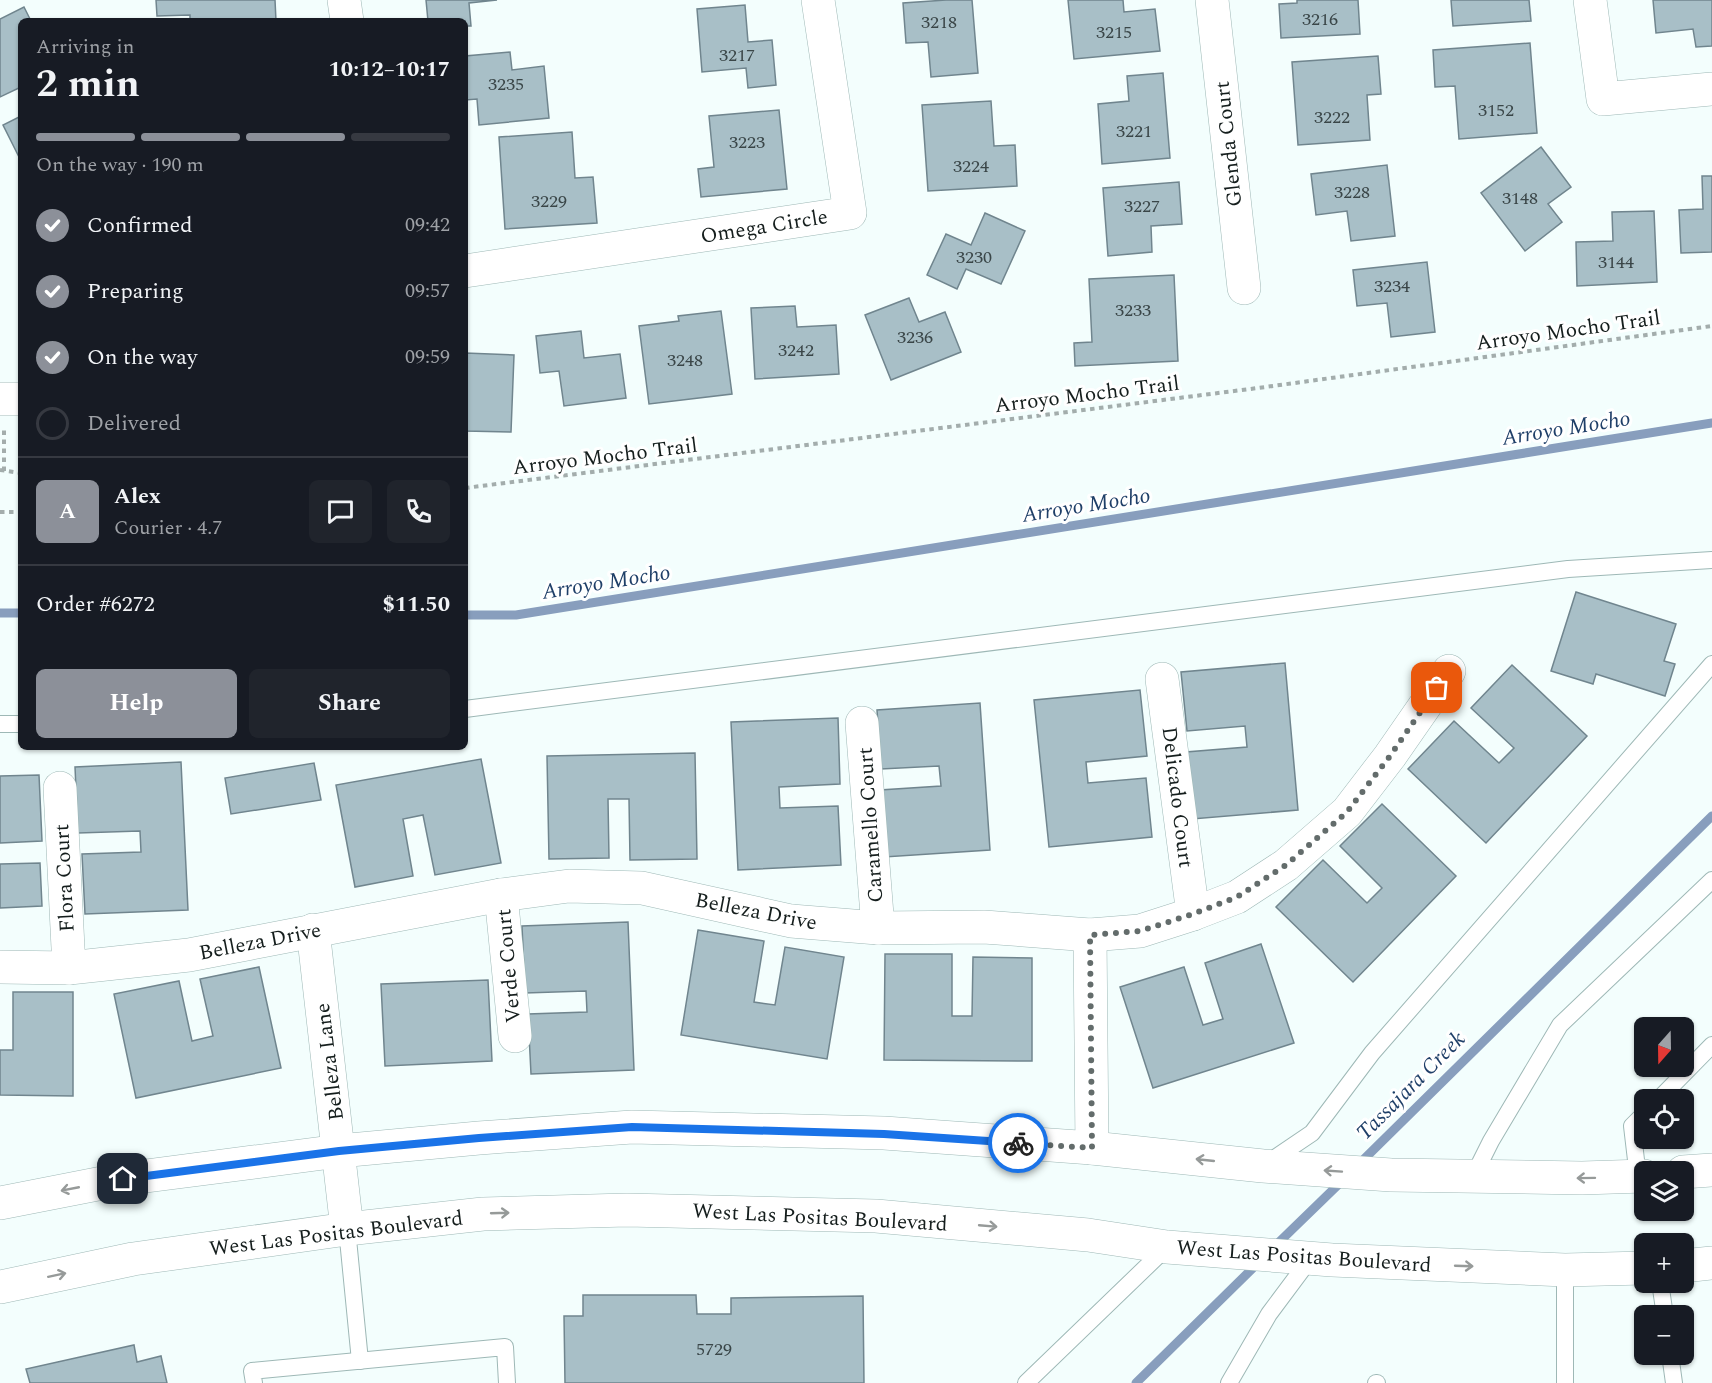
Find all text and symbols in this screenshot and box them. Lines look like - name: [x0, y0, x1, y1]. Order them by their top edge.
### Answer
- house number: 3216: [1302, 6, 1338, 33]
- house number: 3218: [921, 9, 957, 36]
- house number: 3215: [1096, 19, 1132, 46]
- text: Arriving in: [36, 32, 134, 62]
- house number: 3217: [719, 42, 755, 69]
- text: 10:12–10:17: [328, 53, 450, 86]
- text: 2 min: [36, 55, 140, 114]
- house number: 3235: [488, 71, 524, 98]
- street label: Glenda Court: [1206, 80, 1251, 208]
- house number: 3152: [1478, 97, 1514, 124]
- house number: 3222: [1314, 104, 1350, 131]
- house number: 3221: [1116, 118, 1152, 145]
- house number: 3223: [729, 129, 765, 156]
- text: On the way · 190 m: [36, 150, 204, 180]
- house number: 3224: [953, 153, 989, 180]
- house number: 3228: [1334, 179, 1370, 206]
- house number: 3148: [1502, 185, 1538, 212]
- house number: 3229: [531, 188, 567, 215]
- house number: 3227: [1124, 193, 1160, 220]
- street label: Omega Circle: [698, 201, 830, 253]
- icon: check: [36, 209, 69, 242]
- text: Confirmed: [87, 209, 193, 242]
- text: 09:42: [405, 210, 450, 240]
- house number: 3230: [956, 244, 992, 271]
- house number: 3144: [1598, 249, 1634, 276]
- house number: 3234: [1374, 273, 1410, 300]
- icon: check: [36, 275, 69, 308]
- text: Preparing: [87, 275, 184, 308]
- text: 09:57: [405, 276, 450, 306]
- house number: 3233: [1115, 297, 1151, 324]
- street label: Arroyo Mocho Trail: [1474, 302, 1662, 360]
- house number: 3236: [897, 324, 933, 351]
- house number: 3242: [778, 337, 814, 364]
- icon: check: [36, 341, 69, 374]
- text: On the way: [87, 341, 198, 374]
- text: 09:59: [405, 342, 450, 372]
- house number: 3248: [667, 347, 703, 374]
- street label: Arroyo Mocho Trail: [993, 368, 1181, 422]
- water label: Arroyo Mocho: [1499, 402, 1633, 455]
- text: Delivered: [87, 407, 181, 440]
- street label: Arroyo Mocho Trail: [511, 430, 699, 484]
- water label: Arroyo Mocho: [1019, 479, 1153, 532]
- text: Alex: [114, 480, 161, 513]
- button: chat: [309, 480, 372, 543]
- button: phone: [387, 480, 450, 543]
- text: A: [59, 495, 76, 528]
- text: Courier · 4.7: [114, 513, 222, 543]
- water label: Arroyo Mocho: [539, 556, 673, 609]
- text: Order #6272: [36, 588, 155, 621]
- text: $11.50: [382, 588, 450, 621]
- pin: [1411, 662, 1462, 713]
- button: Help: [36, 669, 237, 738]
- button: Share: [249, 669, 450, 738]
- icon: bag: [1420, 671, 1453, 704]
- street label: Delicado Court: [1152, 725, 1202, 870]
- street label: Caramello Court: [850, 746, 892, 904]
- street label: Flora Court: [46, 823, 84, 933]
- street label: Belleza Drive: [692, 884, 820, 939]
- street label: Verde Court: [488, 908, 530, 1024]
- street label: Belleza Drive: [196, 914, 324, 969]
- street label: Belleza Lane: [307, 1001, 353, 1123]
- north arrow: [1634, 1017, 1694, 1077]
- map controls: [1634, 1017, 1694, 1365]
- water label: Tassajara Creek: [1349, 1024, 1473, 1148]
- button: locate: [1634, 1089, 1694, 1149]
- courier: [988, 1113, 1048, 1173]
- icon: bike: [1002, 1127, 1035, 1160]
- pin: [97, 1153, 148, 1204]
- one-way arrow: [1195, 1154, 1215, 1165]
- button: layers: [1634, 1161, 1694, 1221]
- icon: home: [106, 1162, 139, 1195]
- one-way arrow: [1323, 1165, 1343, 1176]
- one-way arrow: [1576, 1172, 1596, 1184]
- one-way arrow: [61, 1184, 80, 1195]
- street label: West Las Positas Boulevard: [691, 1195, 948, 1241]
- street label: West Las Positas Boulevard: [207, 1203, 465, 1265]
- one-way arrow: [489, 1208, 509, 1219]
- one-way arrow: [978, 1221, 998, 1232]
- street label: West Las Positas Boulevard: [1175, 1232, 1433, 1282]
- button: +: [1634, 1233, 1694, 1293]
- one-way arrow: [1453, 1260, 1473, 1271]
- one-way arrow: [47, 1269, 67, 1280]
- button: −: [1634, 1305, 1694, 1365]
- house number: 5729: [696, 1336, 732, 1363]

